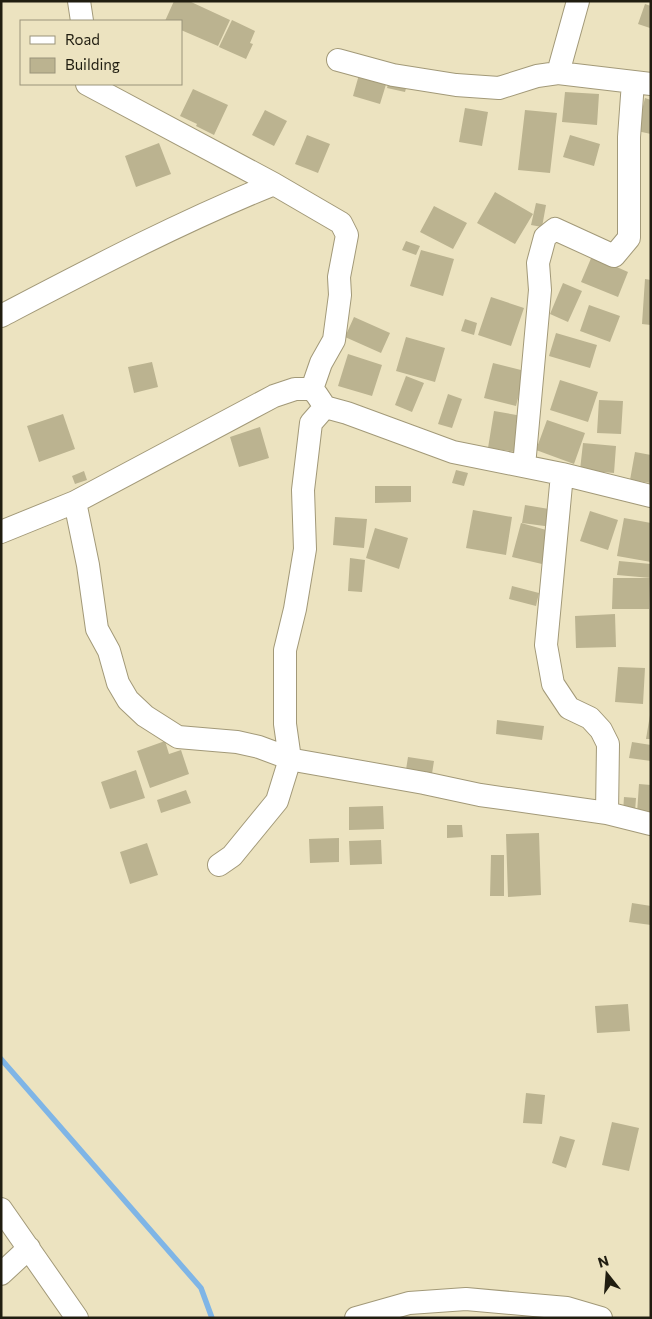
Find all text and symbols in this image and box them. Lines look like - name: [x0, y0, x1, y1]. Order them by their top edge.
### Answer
- legend: [20, 20, 182, 85]
- text: Road: [65, 30, 100, 48]
- text: Building: [65, 55, 120, 73]
- north arrow: [582, 1249, 632, 1299]
- text: N: [596, 1251, 611, 1271]

